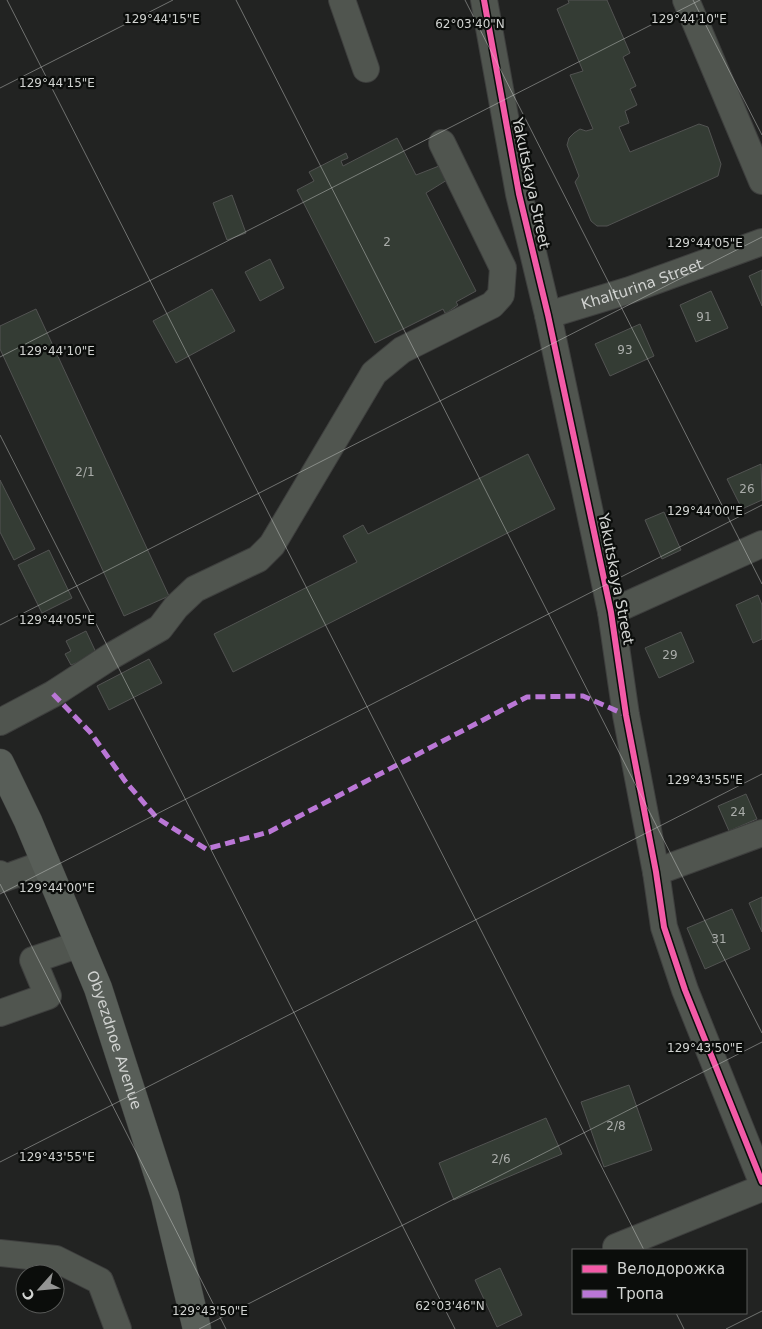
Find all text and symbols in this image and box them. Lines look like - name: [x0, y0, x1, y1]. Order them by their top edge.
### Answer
- text: 129°44'15"E: [124, 12, 200, 26]
- text: 129°44'10"E: [651, 12, 727, 26]
- text: 62°03'40"N: [435, 17, 505, 31]
- text: 129°44'15"E: [19, 76, 95, 90]
- street label: Yakutskaya Street: [508, 115, 554, 250]
- house number: 2: [383, 235, 391, 249]
- text: 129°44'05"E: [667, 236, 743, 250]
- street label: Khalturina Street: [579, 255, 706, 313]
- house number: 91: [696, 310, 712, 324]
- house number: 93: [617, 343, 633, 357]
- text: 129°44'10"E: [19, 344, 95, 358]
- house number: 2/1: [75, 465, 95, 479]
- house number: 26: [739, 482, 755, 496]
- text: 129°44'00"E: [667, 504, 743, 518]
- street label: Yakutskaya Street: [594, 511, 638, 646]
- text: 129°44'05"E: [19, 613, 95, 627]
- house number: 29: [662, 648, 678, 662]
- text: 129°43'55"E: [667, 773, 743, 787]
- house number: 24: [730, 805, 746, 819]
- text: 129°44'00"E: [19, 881, 95, 895]
- house number: 31: [711, 932, 727, 946]
- street label: Obyezdnoe Avenue: [83, 968, 146, 1112]
- text: 129°43'50"E: [667, 1041, 743, 1055]
- house number: 2/8: [606, 1119, 626, 1133]
- text: 129°43'55"E: [19, 1150, 95, 1164]
- house number: 2/6: [491, 1152, 511, 1166]
- legend: [572, 1249, 747, 1314]
- text: Велодорожка: [617, 1260, 725, 1278]
- north arrow: [15, 1264, 65, 1314]
- text: Тропа: [616, 1285, 664, 1303]
- text: С: [19, 1287, 38, 1303]
- text: 62°03'46"N: [415, 1299, 485, 1313]
- text: 129°43'50"E: [172, 1304, 248, 1318]

